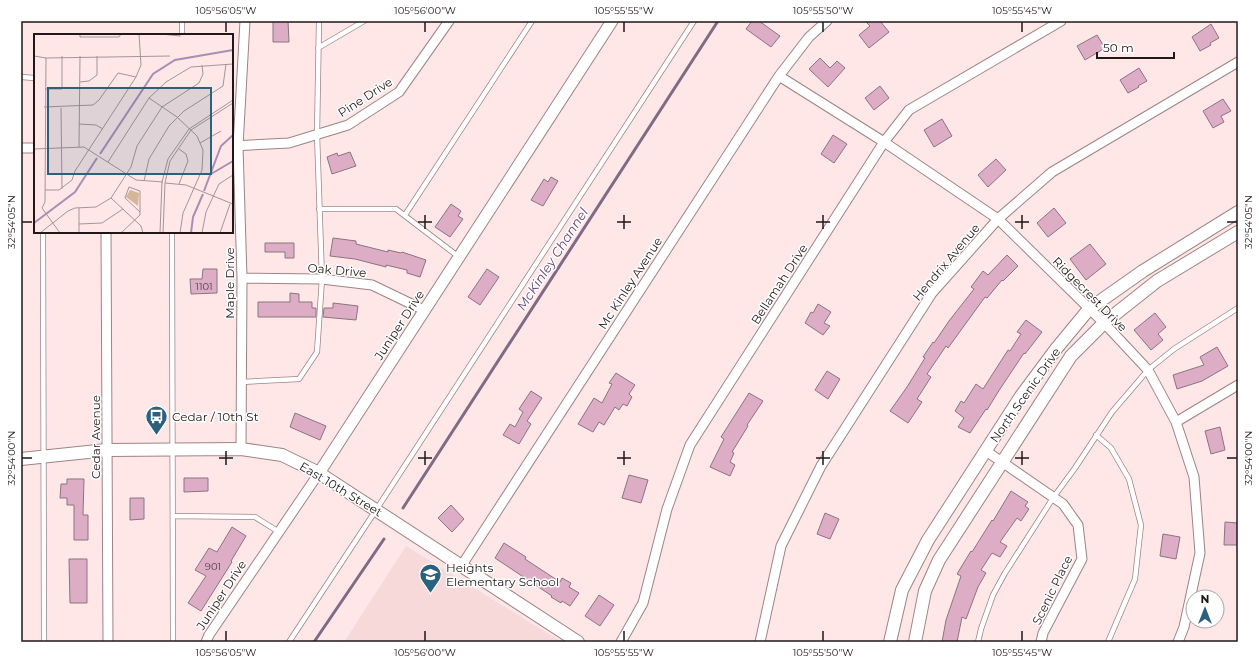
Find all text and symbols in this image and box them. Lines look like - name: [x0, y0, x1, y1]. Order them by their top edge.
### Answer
- text: 105°56'05"W: [196, 4, 256, 17]
- text: 105°56'00"W: [394, 4, 456, 17]
- text: 105°55'55"W: [594, 4, 654, 17]
- text: 105°55'50"W: [793, 4, 853, 17]
- text: 105°55'45"W: [992, 4, 1052, 17]
- inset map: [34, 34, 233, 233]
- scale bar: [1097, 34, 1174, 60]
- text: 50 m: [1103, 40, 1134, 55]
- street label: Pine Drive: [335, 74, 395, 120]
- text: 32°54'05"N: [5, 195, 18, 249]
- text: 32°54'05"N: [1242, 195, 1255, 249]
- water label: McKinley Channel: [513, 204, 591, 313]
- street label: Hendrix Avenue: [909, 220, 983, 304]
- street label: Mc Kinley Avenue: [595, 234, 665, 332]
- street label: Bellamah Drive: [748, 241, 810, 327]
- street label: Maple Drive: [222, 247, 237, 319]
- street label: Ridgecrest Drive: [1050, 254, 1130, 334]
- street label: Oak Drive: [307, 260, 367, 280]
- house number: 1101: [195, 280, 213, 293]
- street label: Juniper Drive: [370, 287, 427, 364]
- street label: North Scenic Drive: [987, 345, 1063, 445]
- street label: Cedar Avenue: [88, 395, 103, 479]
- bus stop icon: Cedar / 10th St: [144, 403, 170, 436]
- place label: Cedar / 10th St: [172, 409, 259, 424]
- text: 32°54'00"N: [5, 431, 18, 485]
- text: 32°54'00"N: [1242, 431, 1255, 485]
- street label: East 10th Street: [297, 458, 385, 520]
- street label: Scenic Place: [1029, 553, 1075, 627]
- street label: Juniper Drive: [192, 557, 249, 634]
- house number: 901: [205, 560, 221, 573]
- place label: Heights Elementary School: [446, 560, 559, 589]
- school or university icon: Heights Elementary School: [417, 561, 443, 594]
- north arrow: [1185, 589, 1225, 629]
- text: N: [1201, 592, 1209, 606]
- text: 105°56'05"W: [196, 646, 256, 659]
- text: 105°56'00"W: [394, 646, 456, 659]
- text: 105°55'55"W: [594, 646, 654, 659]
- text: 105°55'50"W: [793, 646, 853, 659]
- text: 105°55'45"W: [992, 646, 1052, 659]

